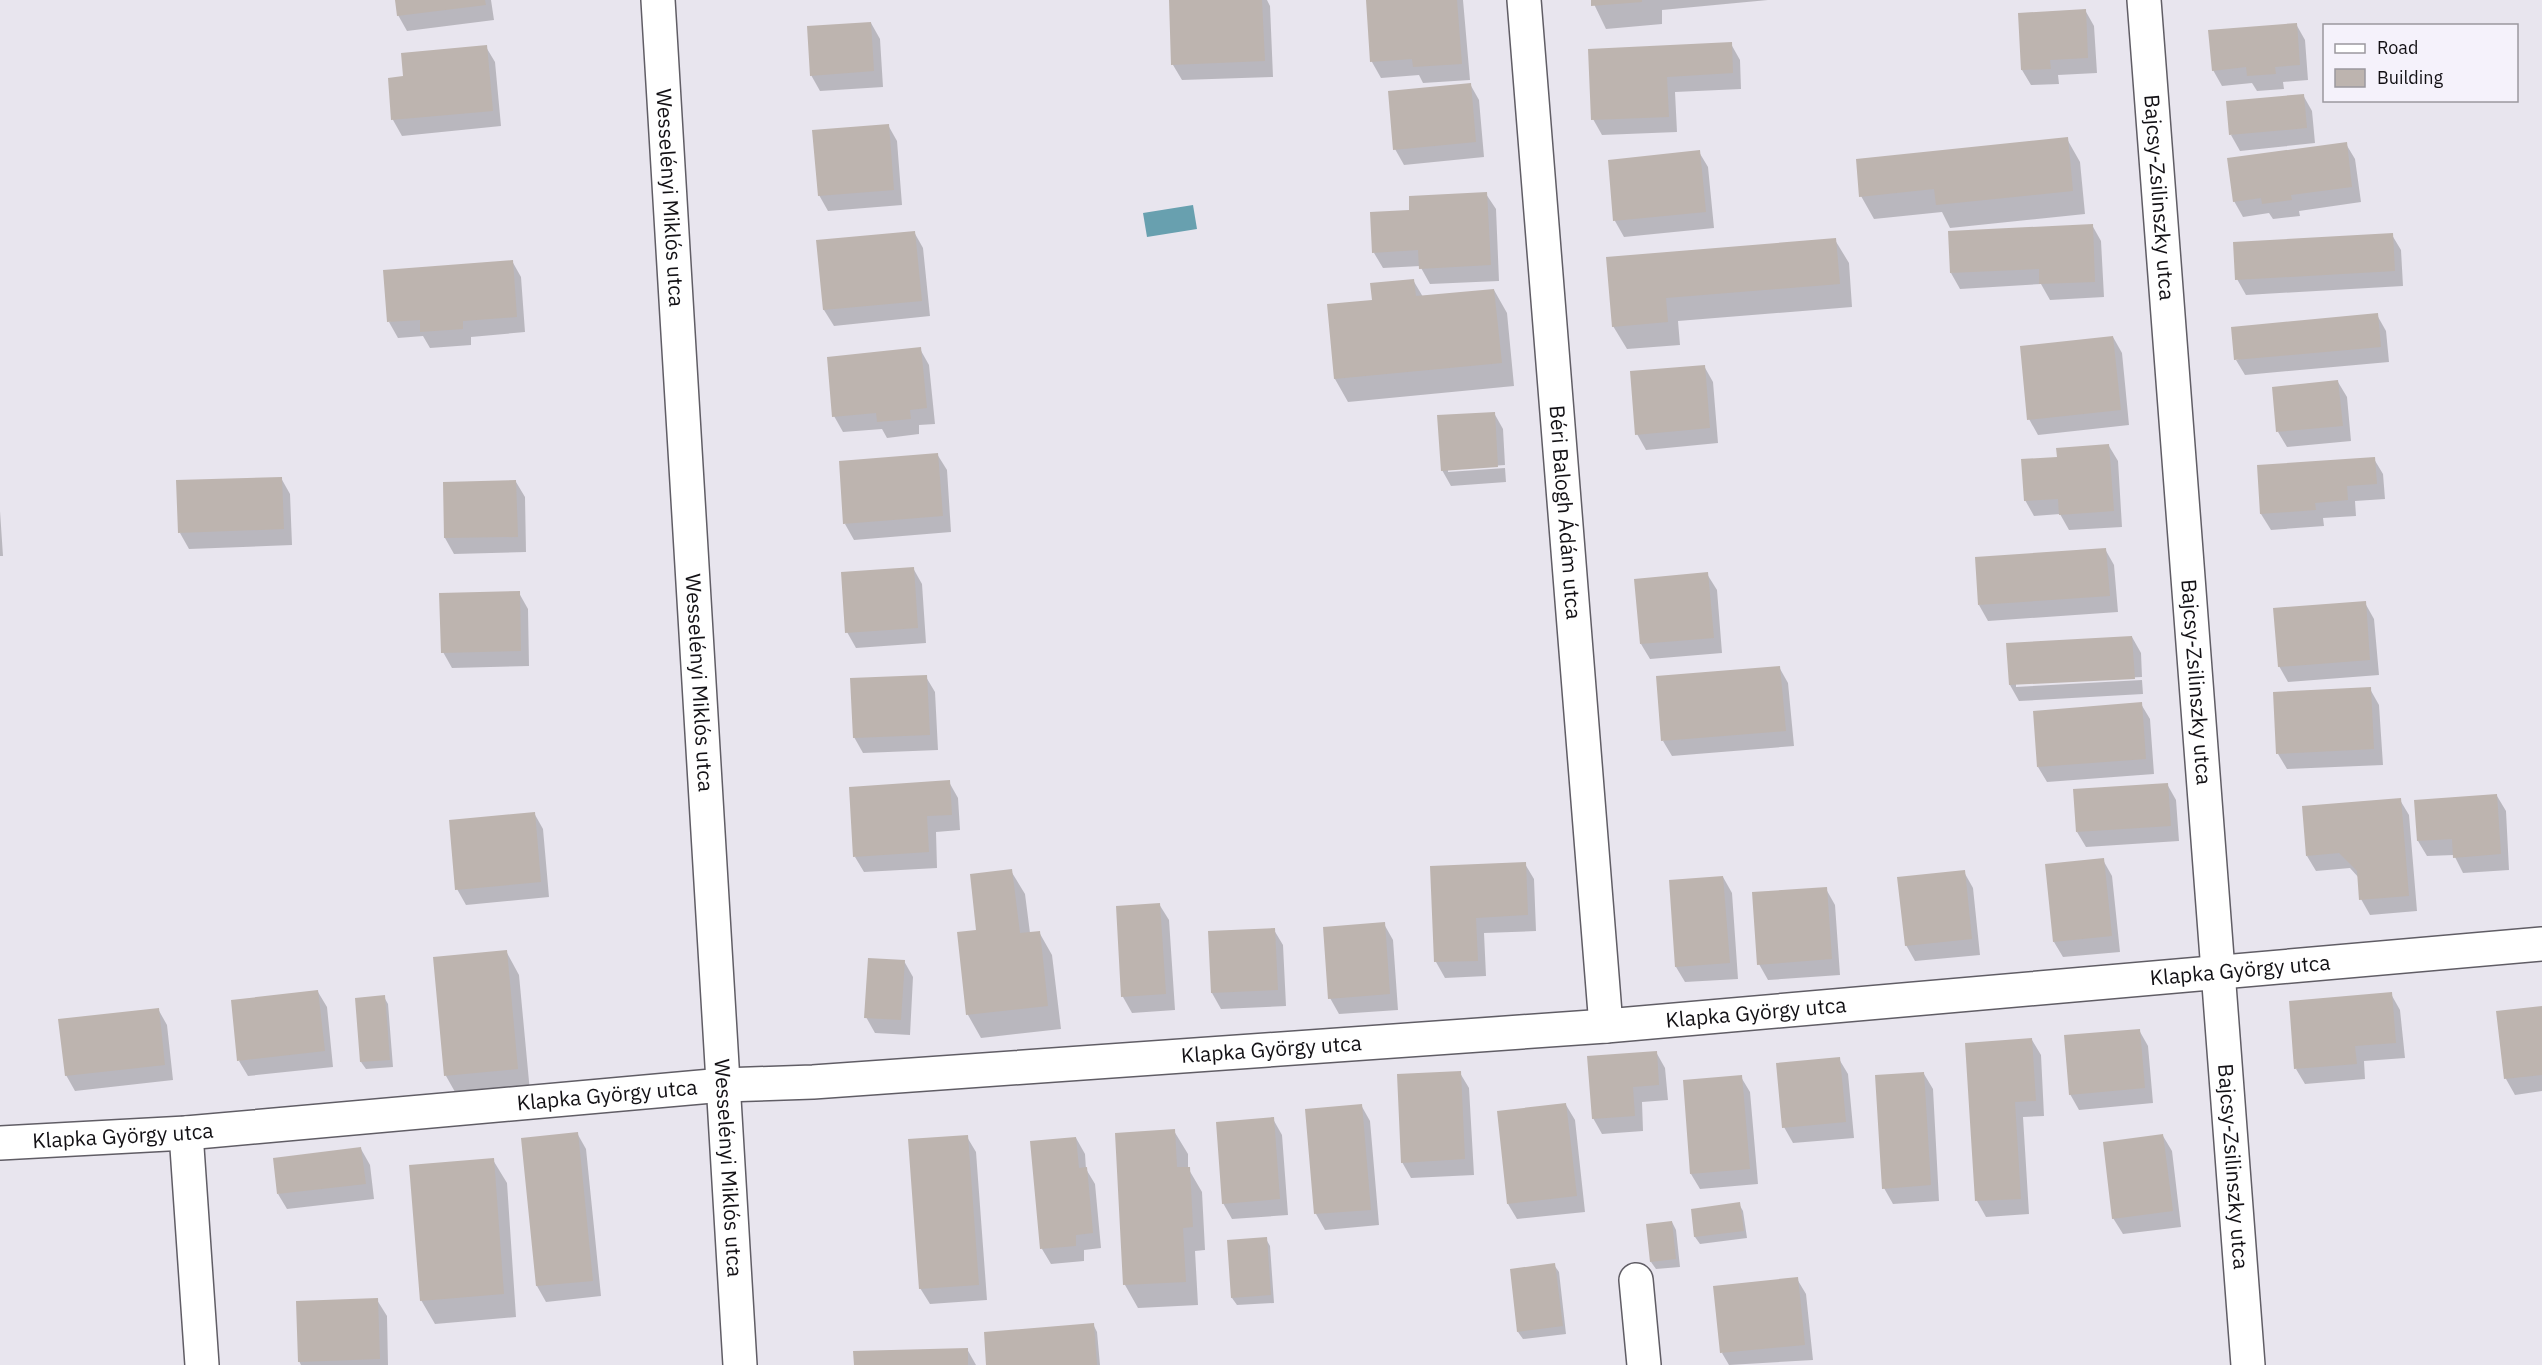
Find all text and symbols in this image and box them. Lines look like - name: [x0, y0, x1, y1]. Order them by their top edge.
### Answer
- legend: [2323, 24, 2518, 102]
- text: Road: [2377, 36, 2418, 59]
- text: Building: [2377, 66, 2444, 89]
- street label: Wesselényi Miklós utca: [650, 88, 691, 308]
- street label: Bajcsy-Zsilinszky utca: [2138, 93, 2182, 301]
- street label: Béri Balogh Ádám utca: [1543, 404, 1588, 620]
- street label: Wesselényi Miklós utca: [679, 573, 721, 793]
- street label: Bajcsy-Zsilinszky utca: [2175, 578, 2219, 786]
- street label: Klapka György utca: [2149, 948, 2332, 991]
- street label: Klapka György utca: [1664, 990, 1847, 1034]
- street label: Klapka György utca: [1180, 1028, 1363, 1069]
- street label: Wesselényi Miklós utca: [709, 1058, 750, 1278]
- street label: Bajcsy-Zsilinszky utca: [2212, 1063, 2256, 1270]
- street label: Klapka György utca: [515, 1072, 698, 1116]
- street label: Klapka György utca: [32, 1116, 214, 1154]

